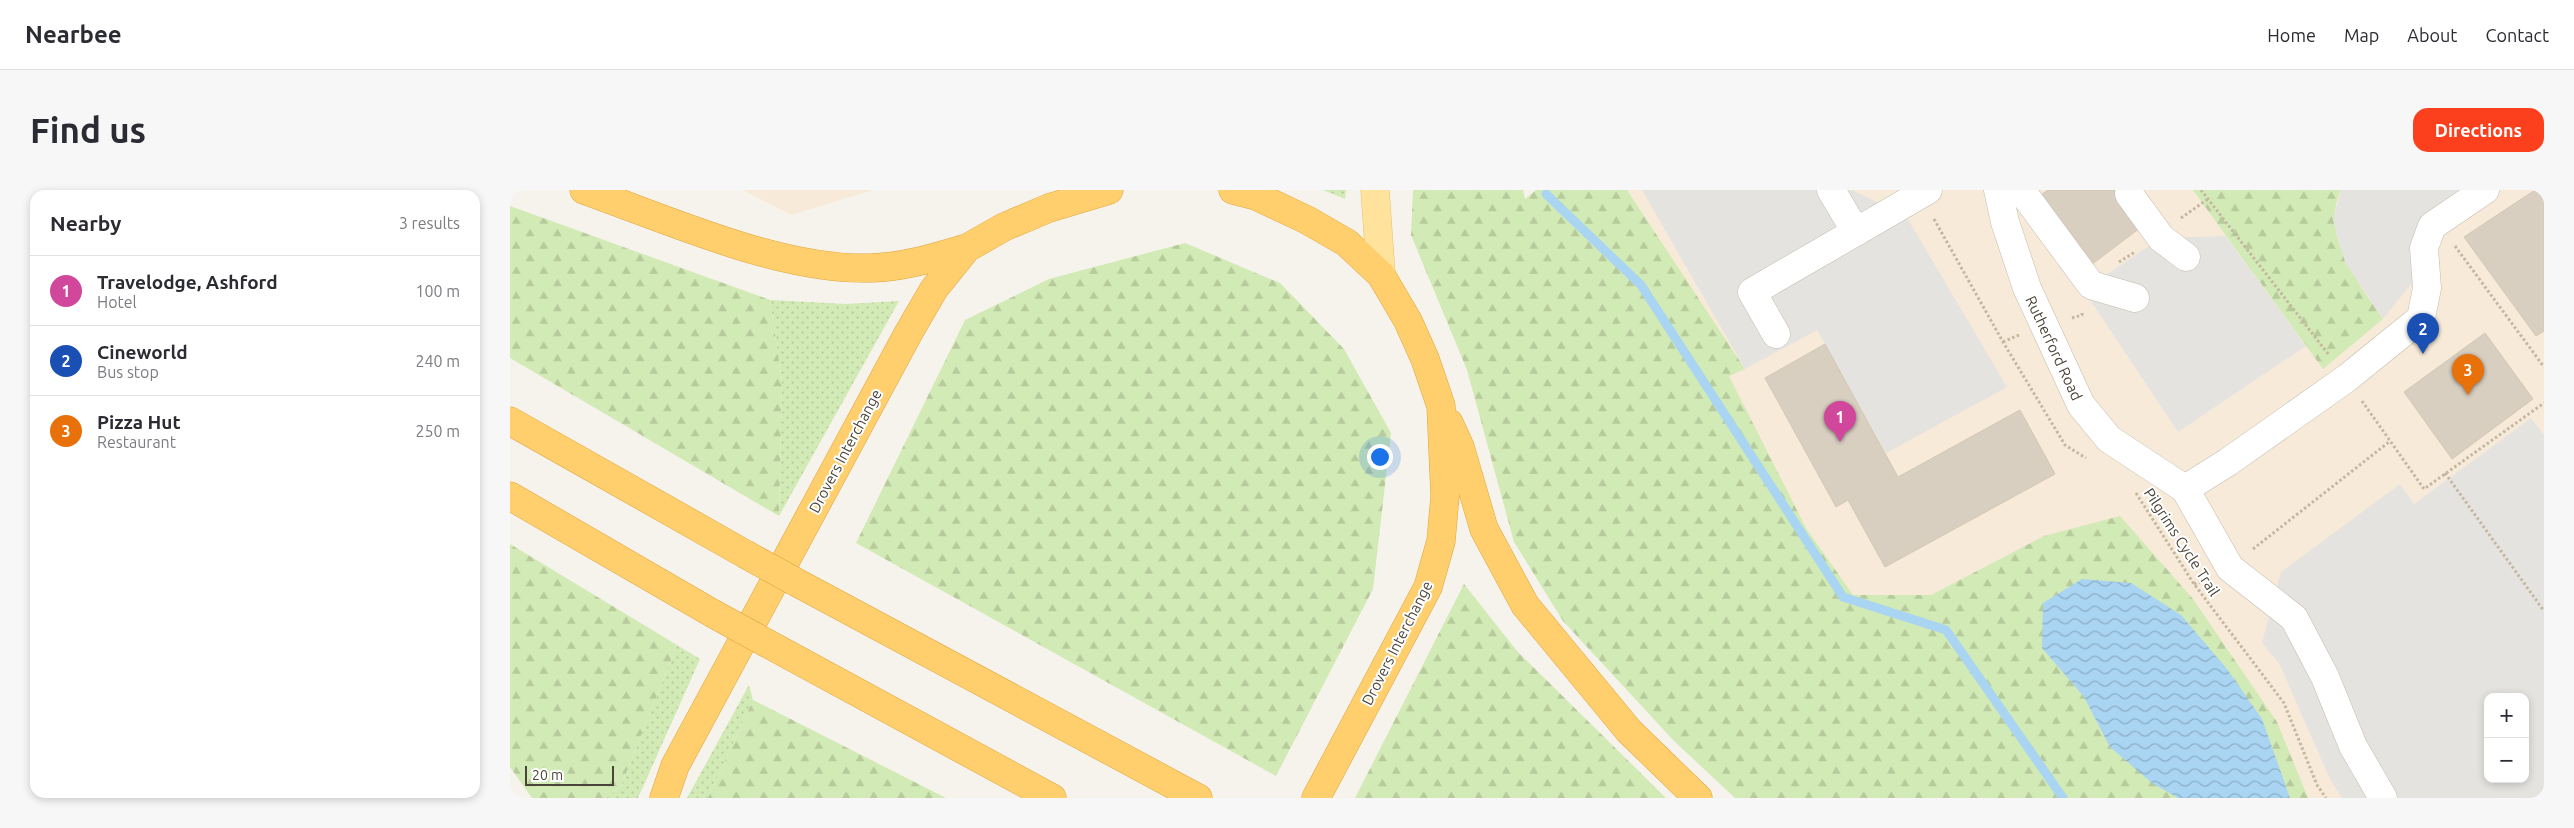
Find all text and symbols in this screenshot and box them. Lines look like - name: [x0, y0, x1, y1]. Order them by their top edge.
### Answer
- text: Nearbee: [25, 21, 122, 48]
- text: Home: [2267, 25, 2316, 45]
- text: Map: [2344, 25, 2379, 45]
- text: About: [2407, 25, 2457, 45]
- text: Contact: [2485, 25, 2549, 45]
- button: Directions: [2413, 108, 2544, 152]
- text: Find us: [30, 110, 146, 150]
- text: Nearby: [50, 211, 121, 235]
- text: 3 results: [399, 214, 460, 232]
- text: Travelodge, Ashford: [97, 271, 278, 293]
- text: 1: [61, 282, 71, 300]
- text: 100 m: [415, 282, 460, 300]
- text: Hotel: [97, 293, 137, 311]
- street label: Rutherford Road: [2022, 293, 2086, 403]
- pin: 2: [2407, 313, 2439, 354]
- text: Cineworld: [97, 341, 188, 363]
- text: 2: [61, 352, 71, 370]
- text: 240 m: [415, 352, 460, 370]
- pin: 3: [2452, 354, 2484, 395]
- text: Bus stop: [97, 363, 159, 381]
- street label: Drovers Interchange: [805, 386, 885, 516]
- pin: 1: [1824, 401, 1856, 442]
- text: Pizza Hut: [97, 411, 181, 433]
- text: 3: [61, 422, 71, 440]
- text: 250 m: [415, 422, 460, 440]
- text: Restaurant: [97, 433, 176, 451]
- your location: [1367, 444, 1393, 470]
- street label: Pilgrims Cycle Trail: [2141, 485, 2223, 599]
- street label: Drovers Interchange: [1358, 578, 1436, 708]
- map controls: [2484, 693, 2529, 783]
- button: +: [2484, 693, 2529, 738]
- button: −: [2484, 738, 2529, 783]
- scale bar: [525, 763, 614, 786]
- text: 20 m: [532, 767, 563, 783]

